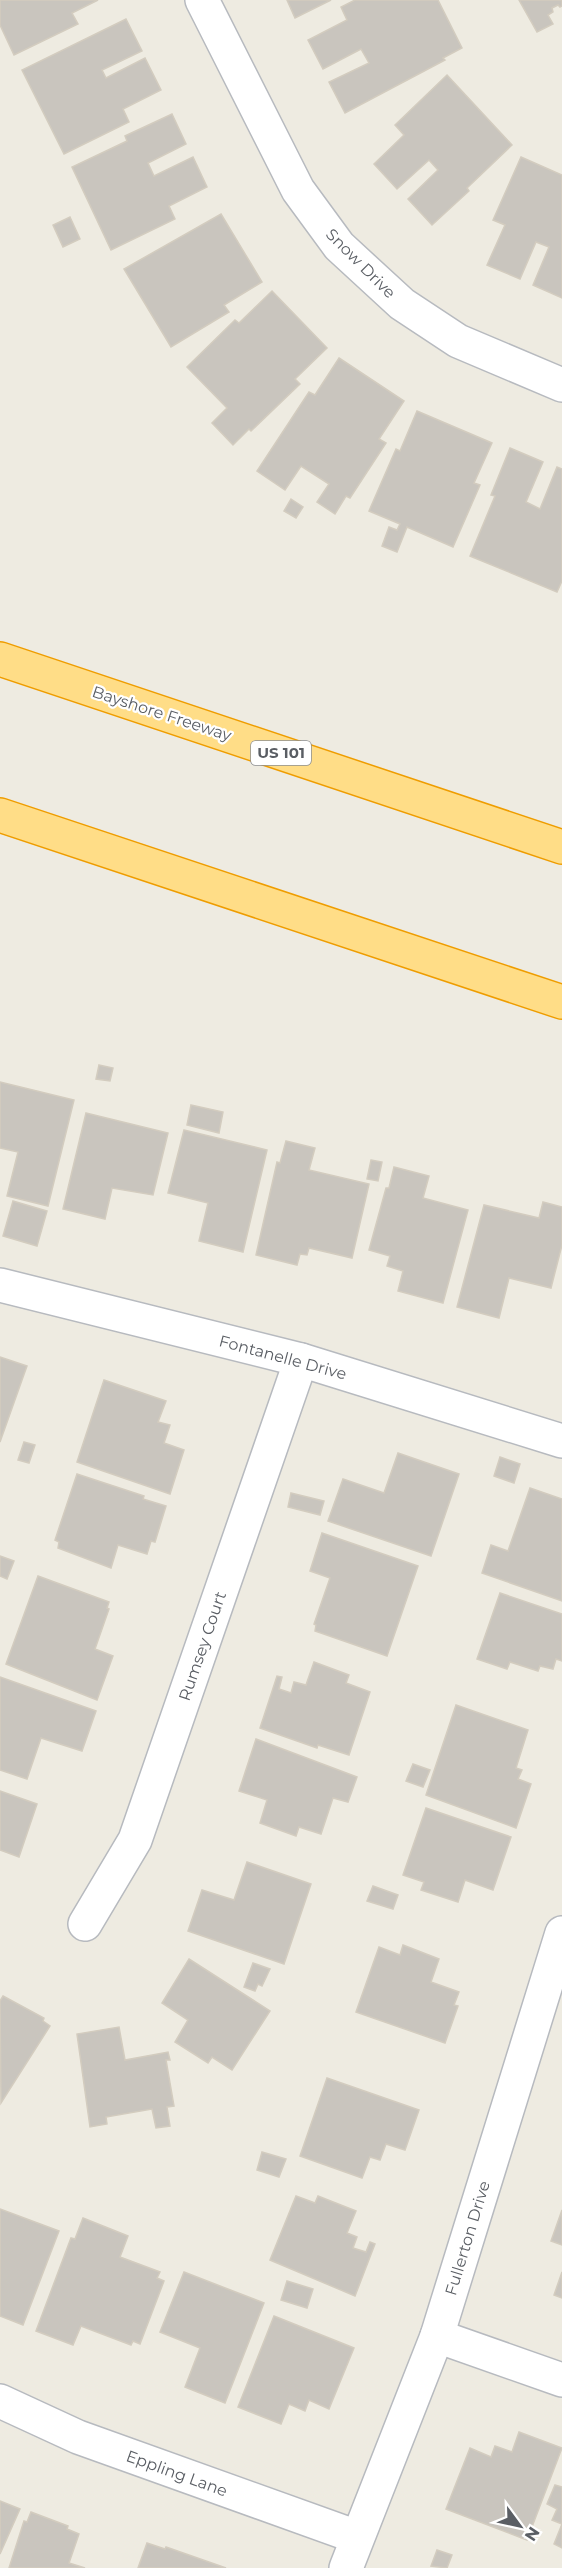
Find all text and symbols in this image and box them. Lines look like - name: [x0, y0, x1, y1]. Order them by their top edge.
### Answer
- street label: Snow Drive: [322, 225, 399, 302]
- street label: Bayshore Freeway: [90, 682, 234, 745]
- road number: US 101: [251, 741, 311, 765]
- street label: Fontanelle Drive: [217, 1331, 349, 1384]
- street label: Rumsey Court: [175, 1588, 230, 1703]
- street label: Fullerton Drive: [441, 2179, 494, 2298]
- street label: Eppling Lane: [124, 2446, 230, 2501]
- north arrow: [490, 2496, 550, 2556]
- text: N: [521, 2523, 544, 2544]

